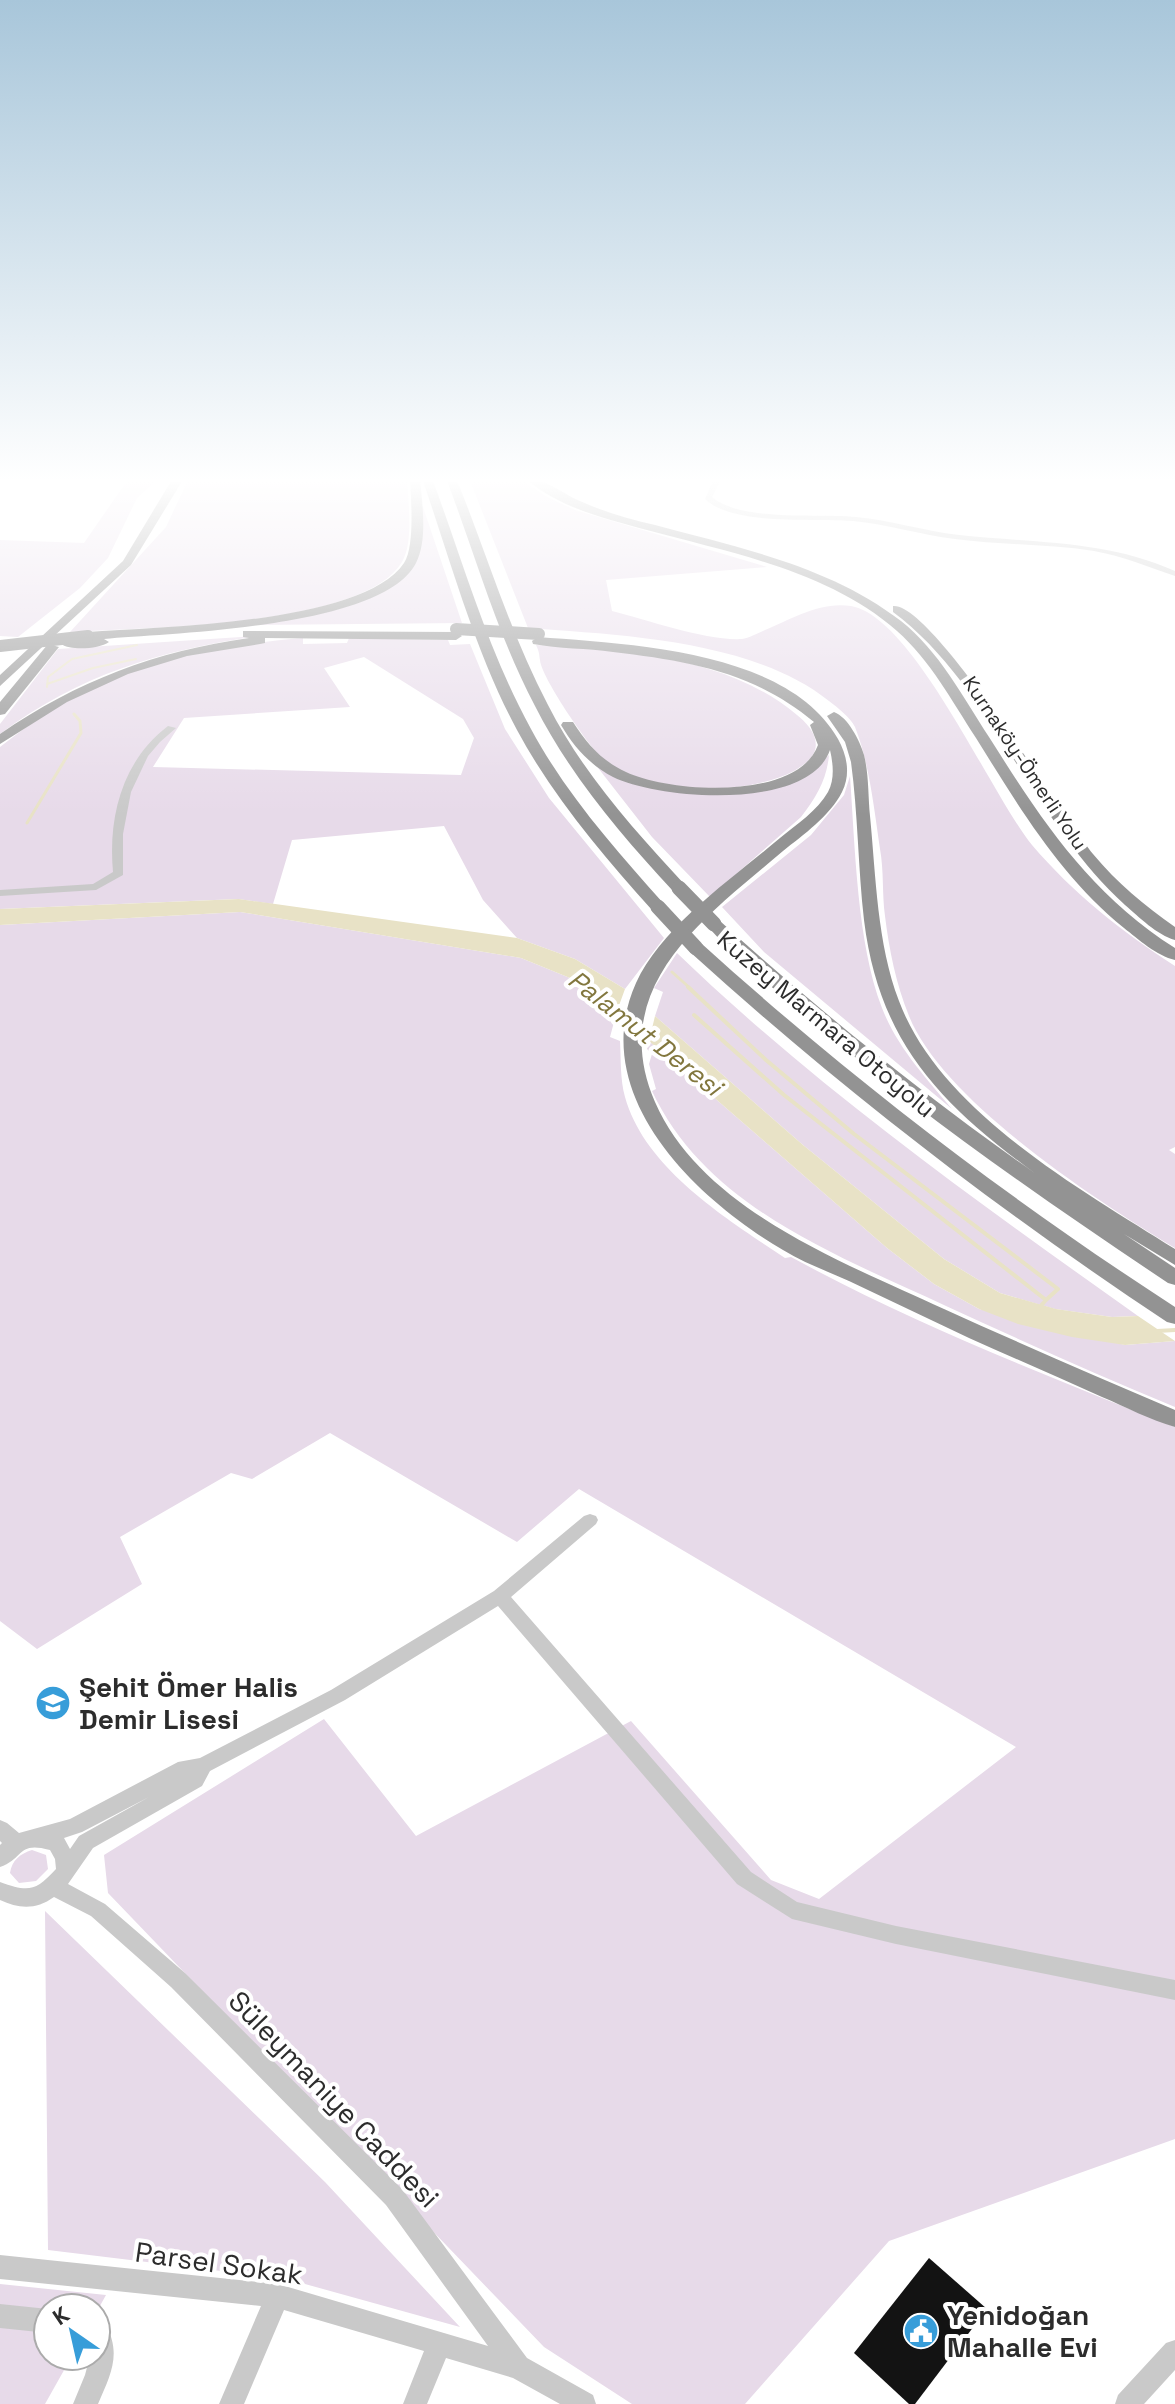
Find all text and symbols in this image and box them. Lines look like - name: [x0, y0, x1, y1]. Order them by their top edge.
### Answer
- street label: Kurnaköy-Ömerli Yolu: [957, 671, 1093, 855]
- street label: Kuzey Marmara Otoyolu: [711, 924, 941, 1124]
- water label: Palamut Deresi: [561, 962, 731, 1105]
- place label: Şehit Ömer Halis Demir Lisesi: [79, 1669, 298, 1737]
- school or university icon: Şehit Ömer Halis Demir Lisesi: [34, 1684, 72, 1722]
- street label: Süleymaniye Caddesi: [221, 1983, 447, 2215]
- street label: Parsel Sokak: [133, 2233, 305, 2293]
- north arrow: [32, 2292, 112, 2372]
- place label: Yenidoğan Mahalle Evi: [947, 2297, 1098, 2365]
- text: K: [47, 2300, 75, 2331]
- public building icon: Yenidoğan Mahalle Evi: [902, 2312, 940, 2350]

